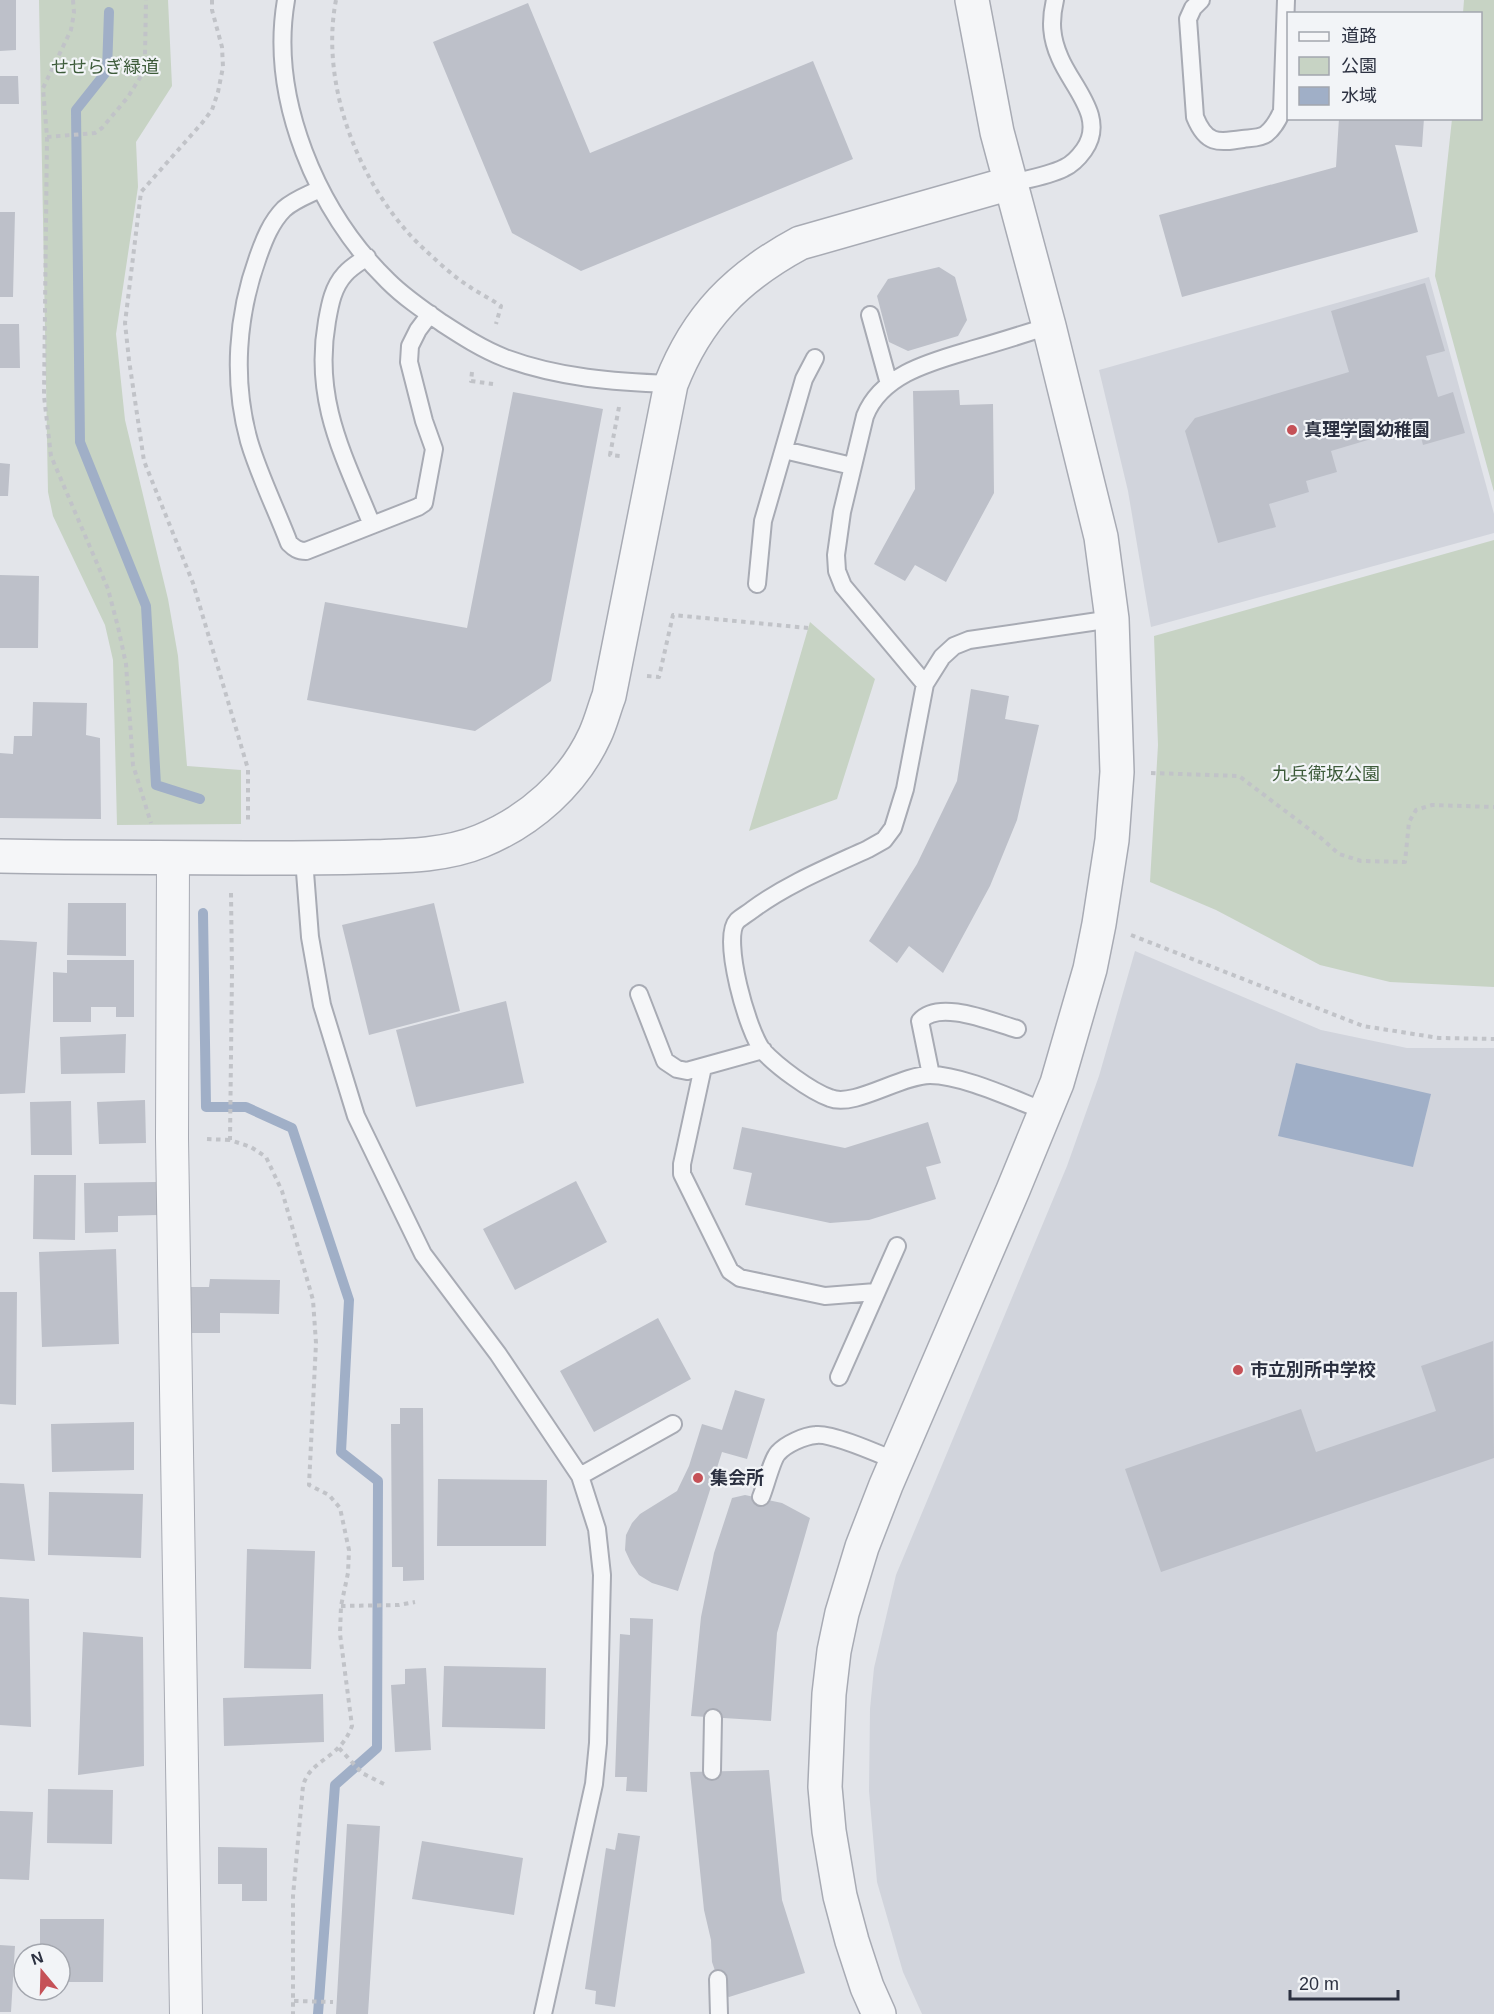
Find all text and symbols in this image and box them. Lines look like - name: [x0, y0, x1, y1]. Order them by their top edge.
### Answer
- legend: [1287, 12, 1482, 120]
- text: 道路: [1341, 26, 1377, 46]
- text: 公園: [1341, 56, 1377, 76]
- park label: せせらぎ緑道: [51, 57, 159, 77]
- text: 水域: [1341, 86, 1377, 106]
- place label: 真理学園幼稚園: [1304, 420, 1430, 440]
- marker: 真理学園幼稚園: [1285, 423, 1299, 437]
- park label: 九兵衛坂公園: [1272, 764, 1380, 784]
- place label: 市立別所中学校: [1250, 1360, 1376, 1380]
- marker: 市立別所中学校: [1231, 1363, 1245, 1377]
- place label: 集会所: [710, 1468, 764, 1488]
- marker: 集会所: [691, 1471, 705, 1485]
- north arrow: [12, 1942, 72, 2002]
- text: N: [29, 1948, 46, 1968]
- scale bar: [1290, 1963, 1398, 2001]
- text: 20 m: [1299, 1974, 1339, 1994]

